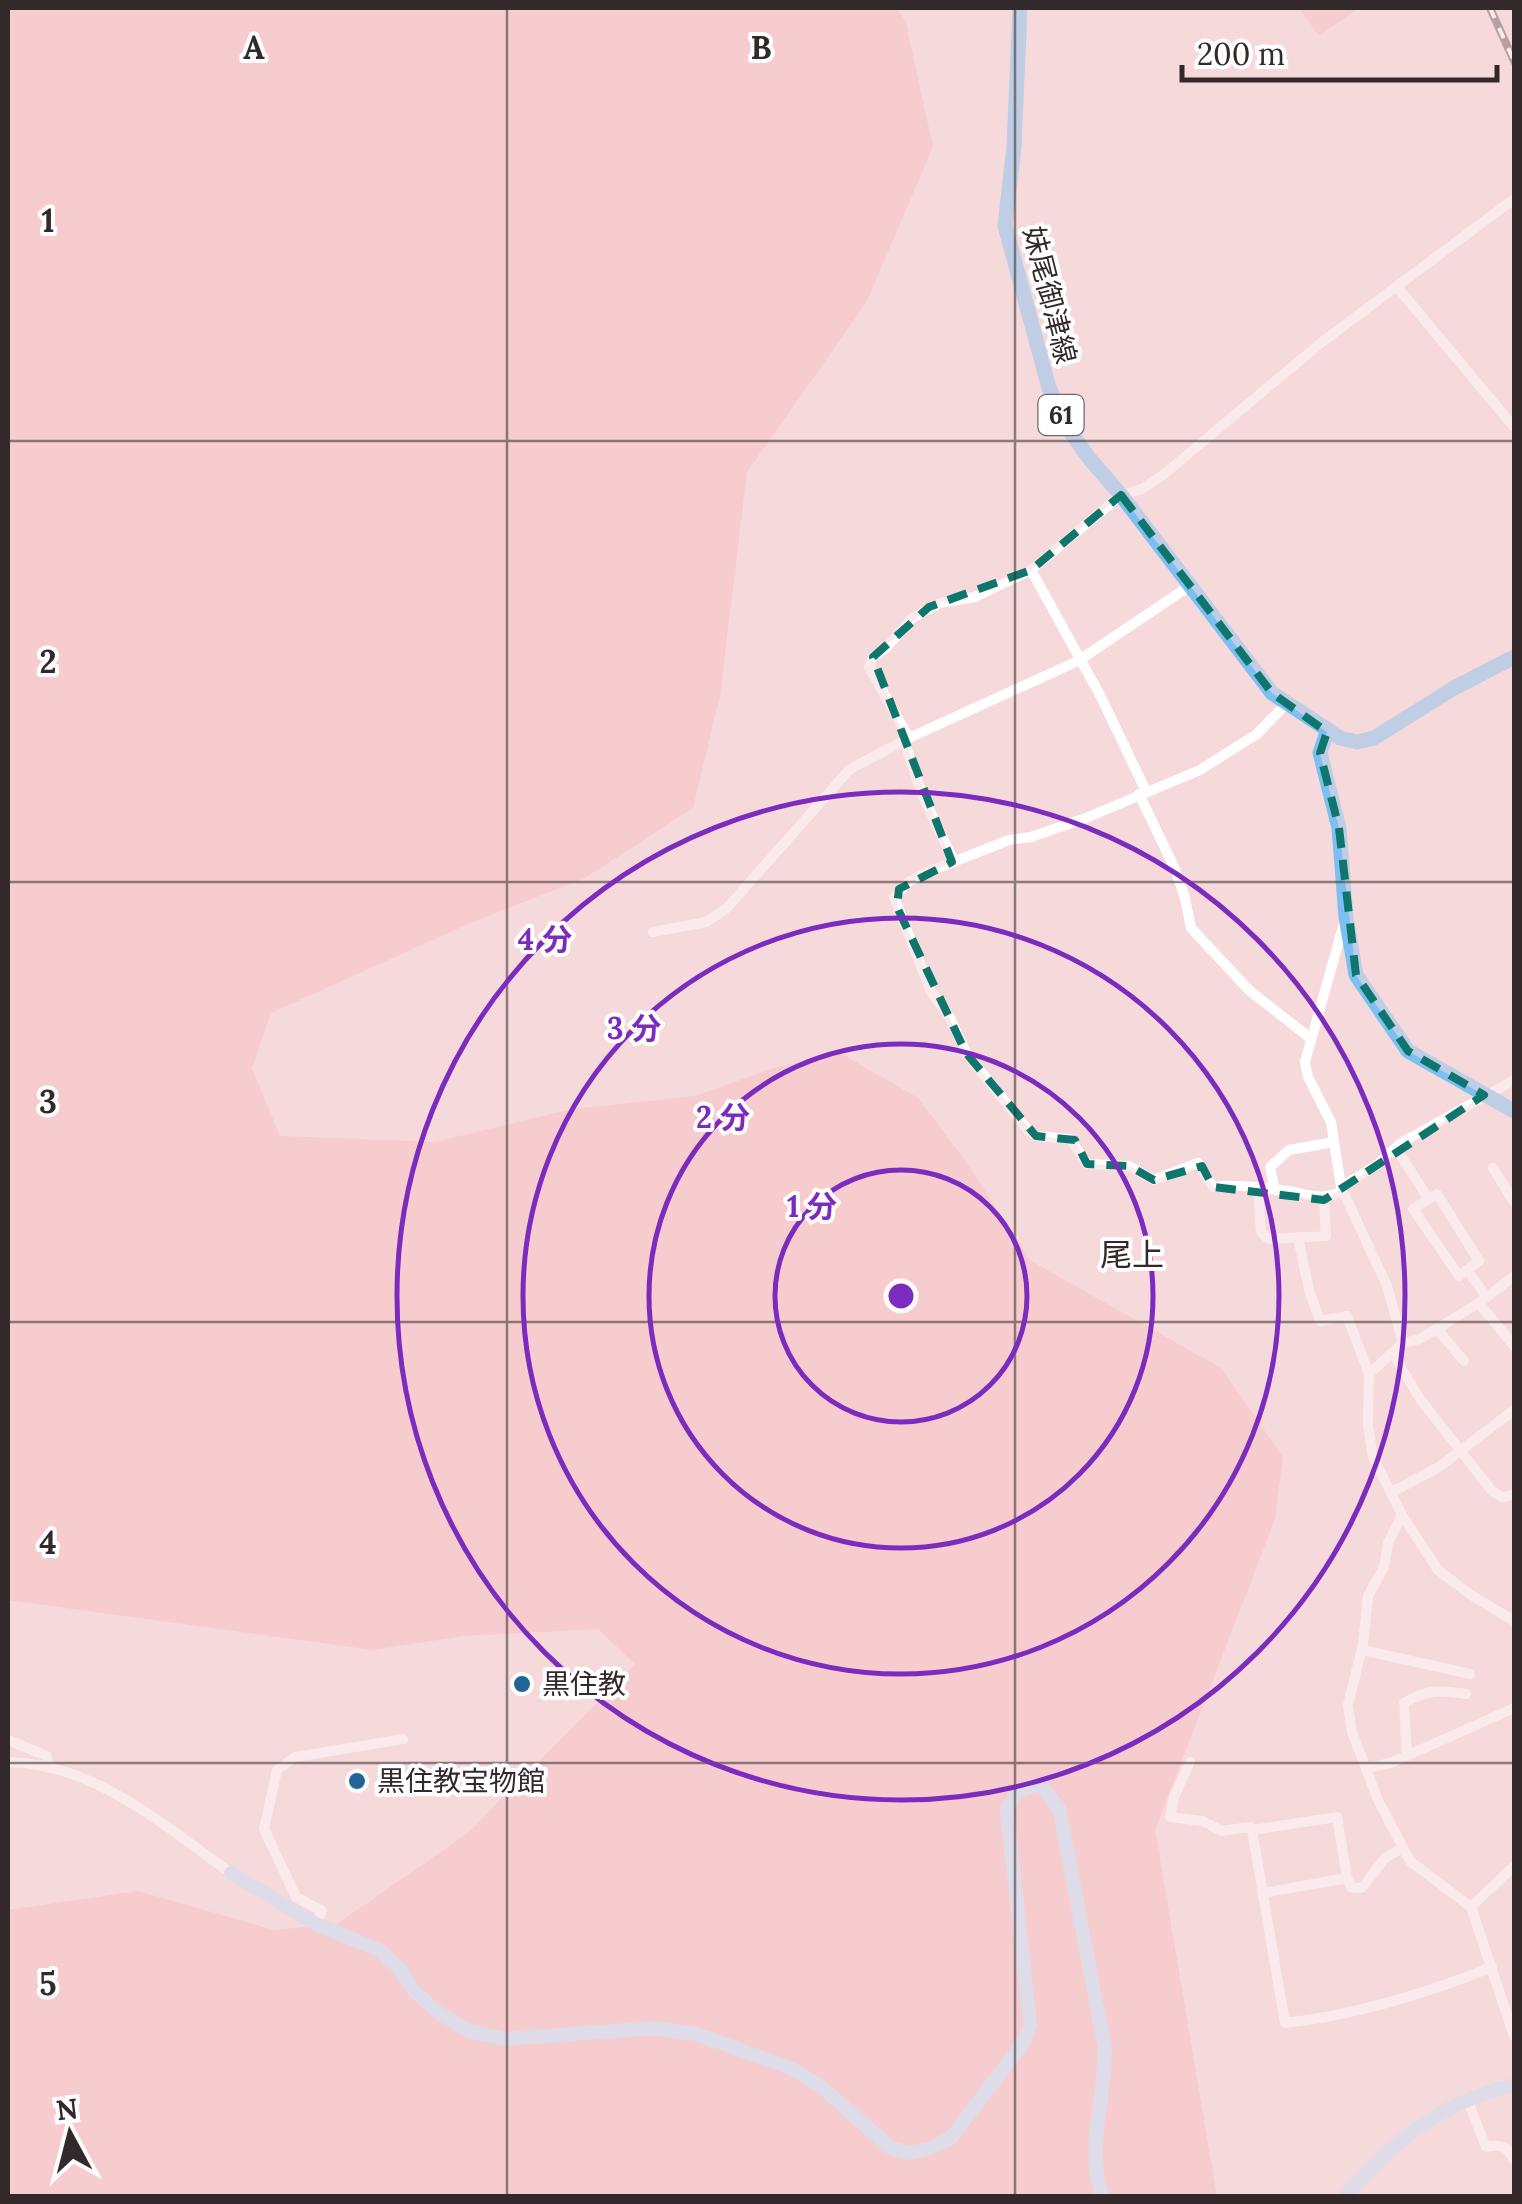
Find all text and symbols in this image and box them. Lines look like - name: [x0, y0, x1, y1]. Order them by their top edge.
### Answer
- scale bar: [1182, 20, 1497, 82]
- text: A: [243, 27, 265, 68]
- text: B: [750, 27, 772, 68]
- text: 200 m: [1197, 35, 1285, 73]
- text: 1: [42, 200, 55, 241]
- street label: 妹尾御津線: [1016, 223, 1084, 367]
- road number: 61: [1038, 395, 1084, 435]
- text: 2: [39, 641, 57, 682]
- text: 4 分: [518, 920, 572, 958]
- text: 3 分: [607, 1009, 661, 1047]
- text: 3: [39, 1081, 57, 1122]
- text: 2 分: [696, 1098, 750, 1136]
- text: 1 分: [787, 1187, 837, 1225]
- district label: 尾上: [1100, 1234, 1164, 1275]
- centre of rings: [883, 1278, 919, 1314]
- text: 4: [39, 1522, 57, 1563]
- place label: 黒住教: [542, 1666, 626, 1702]
- marker: 黒住教: [511, 1673, 533, 1695]
- place label: 黒住教宝物館: [377, 1763, 545, 1799]
- marker: 黒住教宝物館: [346, 1770, 368, 1792]
- text: 5: [39, 1963, 57, 2004]
- north arrow: [20, 2084, 120, 2184]
- text: N: [54, 2090, 80, 2128]

